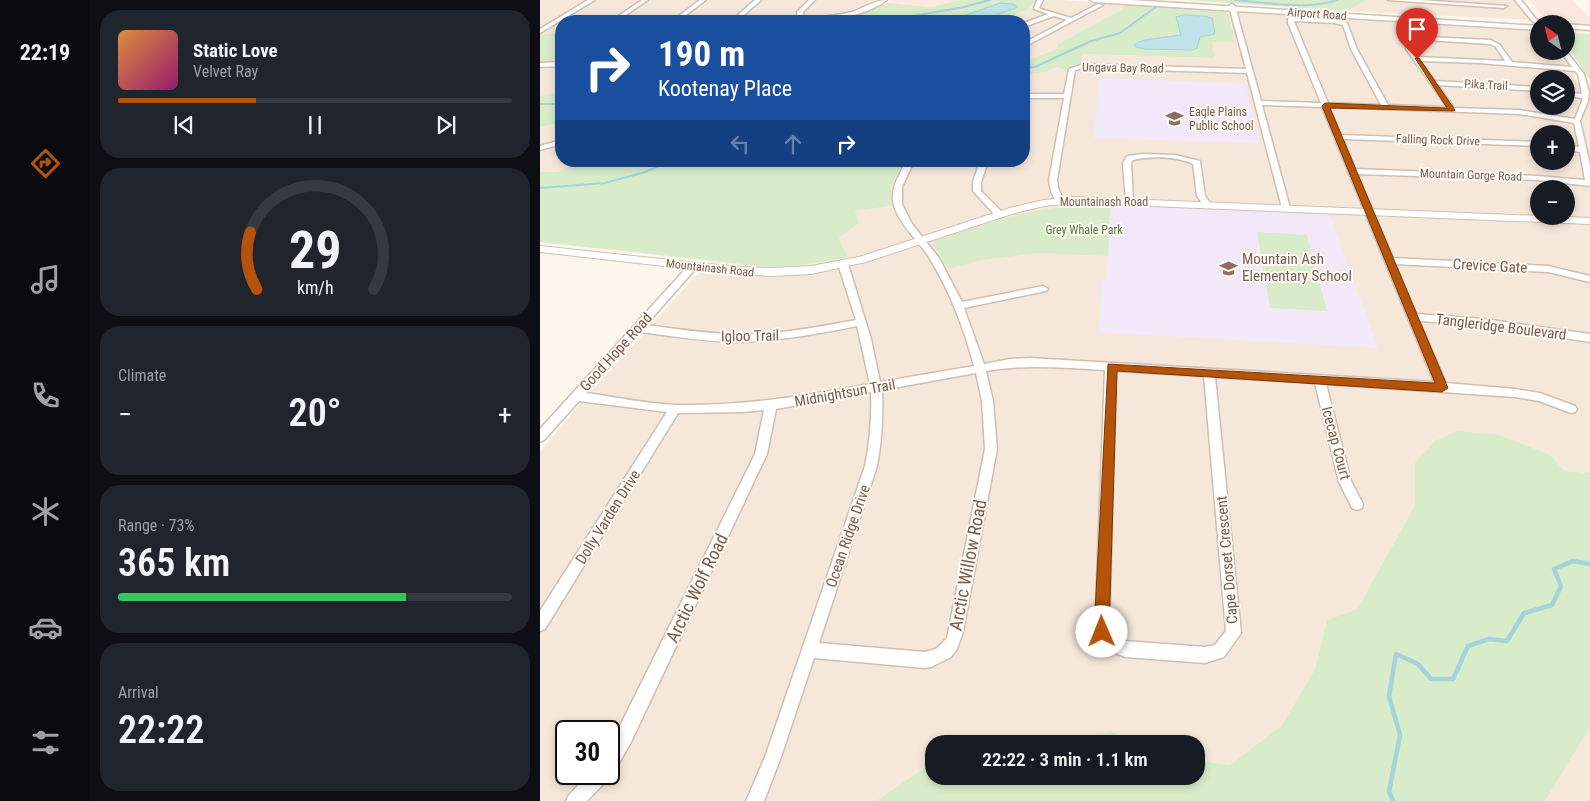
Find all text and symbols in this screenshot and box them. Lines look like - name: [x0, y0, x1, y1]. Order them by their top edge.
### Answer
- street label: Airport Road: [1287, 5, 1347, 23]
- pin: [1396, 8, 1438, 59]
- icon: arrive: [1403, 15, 1431, 43]
- north arrow: [1530, 15, 1575, 60]
- map controls: [1530, 15, 1575, 225]
- text: 190 m: [658, 34, 745, 75]
- icon: right: [575, 35, 640, 100]
- text: Static Love: [193, 39, 278, 62]
- text: 22:19: [20, 40, 70, 65]
- street label: Ungava Bay Road: [1082, 60, 1164, 76]
- text: Velvet Ray: [193, 62, 258, 81]
- button: layers: [1530, 70, 1575, 115]
- text: Kootenay Place: [658, 76, 792, 101]
- street label: Pika Trail: [1464, 77, 1508, 93]
- place label: Eagle Plains Public School: [1189, 105, 1254, 133]
- school or university icon: Eagle Plains Public School: [1165, 109, 1185, 129]
- icon: previous: [170, 111, 198, 139]
- icon: pause: [301, 111, 329, 139]
- icon: next: [432, 111, 460, 139]
- button: +: [1530, 125, 1575, 170]
- icon: left: [726, 130, 754, 158]
- icon: ahead: [779, 130, 807, 158]
- icon: right: [832, 130, 860, 158]
- street label: Falling Rock Drive: [1396, 132, 1481, 148]
- icon: directions: [28, 146, 63, 181]
- street label: Mountain Gorge Road: [1420, 166, 1522, 184]
- button: −: [1530, 180, 1575, 225]
- street label: Mountainash Road: [1060, 195, 1148, 209]
- text: 29: [289, 220, 341, 281]
- park label: Grey Whale Park: [1045, 223, 1123, 237]
- place label: Mountain Ash Elementary School: [1242, 250, 1352, 285]
- street label: Crevice Gate: [1452, 255, 1528, 277]
- street label: Mountainash Road: [665, 256, 755, 280]
- school or university icon: Mountain Ash Elementary School: [1218, 258, 1238, 278]
- icon: music: [28, 262, 63, 297]
- text: km/h: [297, 277, 333, 298]
- street label: Good Hope Road: [576, 309, 656, 395]
- street label: Tangleridge Boulevard: [1435, 310, 1567, 344]
- street label: Igloo Trail: [721, 326, 779, 346]
- text: Climate: [118, 366, 166, 385]
- street label: Midnightsun Trail: [793, 375, 897, 411]
- icon: phone: [28, 378, 63, 413]
- text: 20°: [289, 391, 341, 435]
- text: −: [118, 398, 132, 431]
- text: +: [498, 398, 512, 431]
- street label: Icecap Court: [1318, 404, 1354, 482]
- street label: Dolly Varden Drive: [572, 467, 644, 567]
- street label: Ocean Ridge Drive: [822, 482, 874, 590]
- icon: climate: [28, 494, 63, 529]
- street label: Cape Dorset Crescent: [1212, 495, 1242, 625]
- street label: Arctic Willow Road: [945, 498, 991, 632]
- text: Range · 73%: [118, 516, 194, 535]
- street label: Arctic Wolf Road: [661, 530, 732, 646]
- text: 365 km: [118, 541, 230, 585]
- position arrow: [1075, 605, 1127, 657]
- icon: car: [28, 610, 63, 645]
- text: Arrival: [118, 683, 159, 702]
- text: 22:22: [118, 708, 204, 752]
- speed limit sign: 30: [555, 720, 620, 785]
- icon: filters: [28, 725, 63, 760]
- text: 22:22 · 3 min · 1.1 km: [982, 748, 1148, 771]

